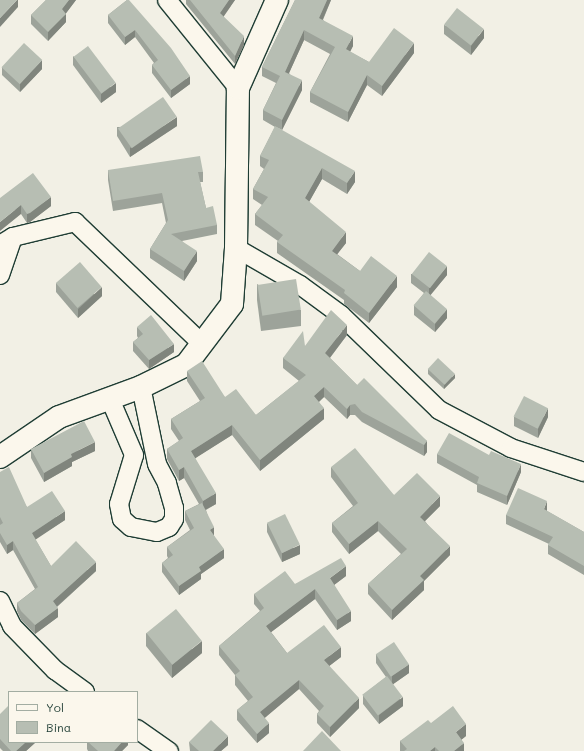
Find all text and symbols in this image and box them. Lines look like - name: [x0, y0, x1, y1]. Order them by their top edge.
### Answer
- legend: [8, 691, 138, 743]
- text: Yol: [46, 699, 64, 715]
- text: Bina: [46, 719, 71, 735]

